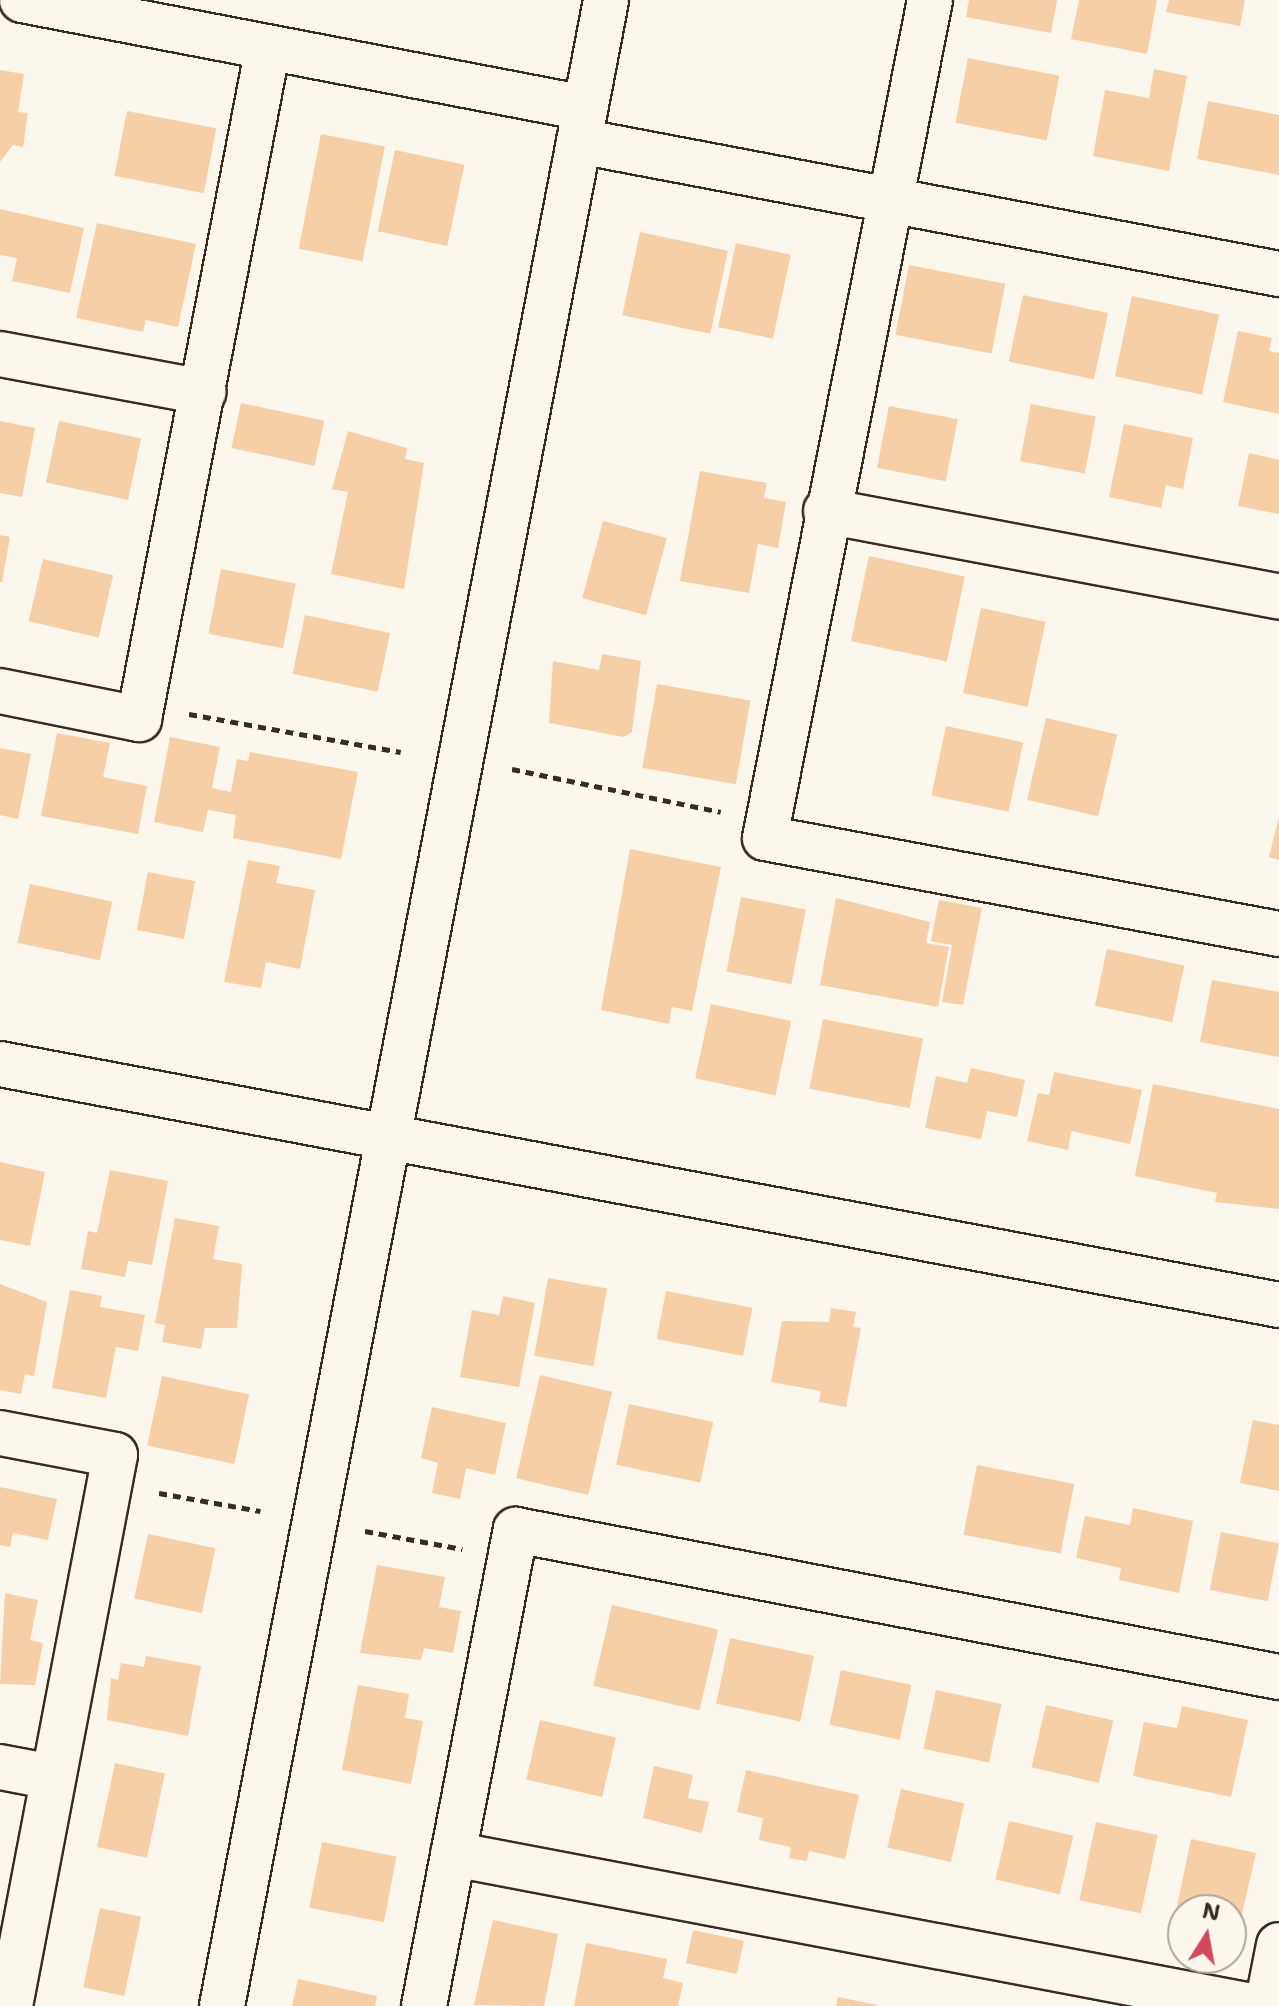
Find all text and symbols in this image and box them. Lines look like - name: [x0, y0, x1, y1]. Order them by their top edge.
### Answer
- north arrow: [1167, 1894, 1247, 1974]
- text: N: [1200, 1896, 1223, 1928]

